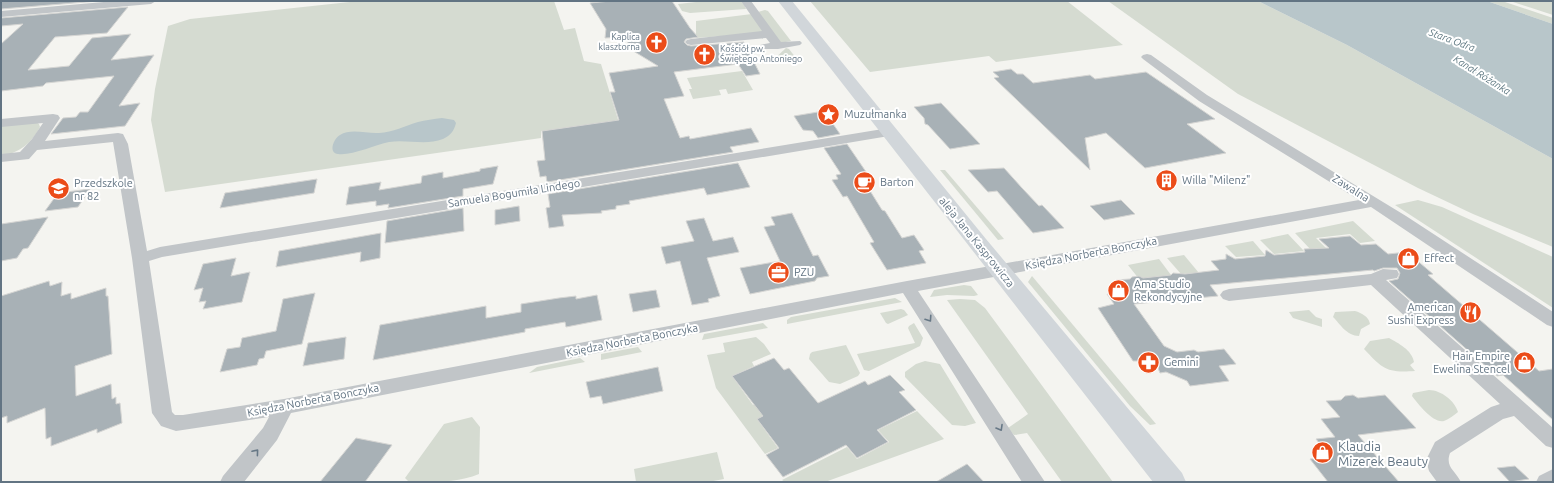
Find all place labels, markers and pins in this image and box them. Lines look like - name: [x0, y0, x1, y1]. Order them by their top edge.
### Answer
- church icon: Kaplica klasztorna: [643, 29, 669, 55]
- place label: Kaplica klasztorna: [598, 32, 640, 52]
- church icon: Kościół pw. Świętego Antoniego: [691, 41, 717, 67]
- place label: Kościół pw. Świętego Antoniego: [720, 44, 802, 64]
- place icon: Muzułmanka: [816, 101, 842, 127]
- place label: Muzułmanka: [844, 108, 907, 120]
- building icon: Willa "Milenz": [1154, 167, 1180, 193]
- cafe icon: Barton: [852, 169, 878, 195]
- place label: Willa "Milenz": [1182, 174, 1250, 186]
- school or university icon: Przedszkole nr 82: [45, 176, 71, 202]
- place label: Barton: [880, 176, 914, 188]
- place label: Przedszkole nr 82: [74, 177, 133, 202]
- shop icon: Effect: [1396, 245, 1422, 271]
- place label: Effect: [1424, 252, 1455, 264]
- office icon: PZU: [766, 259, 792, 285]
- place label: PZU: [794, 266, 814, 278]
- shop icon: Ama Studio Rekondycyjne: [1105, 277, 1131, 303]
- place label: Ama Studio Rekondycyjne: [1134, 278, 1202, 303]
- restaurant icon: American Sushi Express: [1457, 300, 1483, 326]
- place label: American Sushi Express: [1388, 301, 1454, 326]
- pharmacy icon: Gemini: [1136, 349, 1162, 375]
- shop icon: Hair Empire Ewelina Stencel: [1512, 349, 1538, 375]
- place label: Hair Empire Ewelina Stencel: [1433, 350, 1510, 375]
- place label: Gemini: [1164, 356, 1199, 368]
- place label: Klaudia Mizerek Beauty: [1338, 439, 1428, 468]
- shop icon: Klaudia Mizerek Beauty: [1310, 440, 1336, 466]

